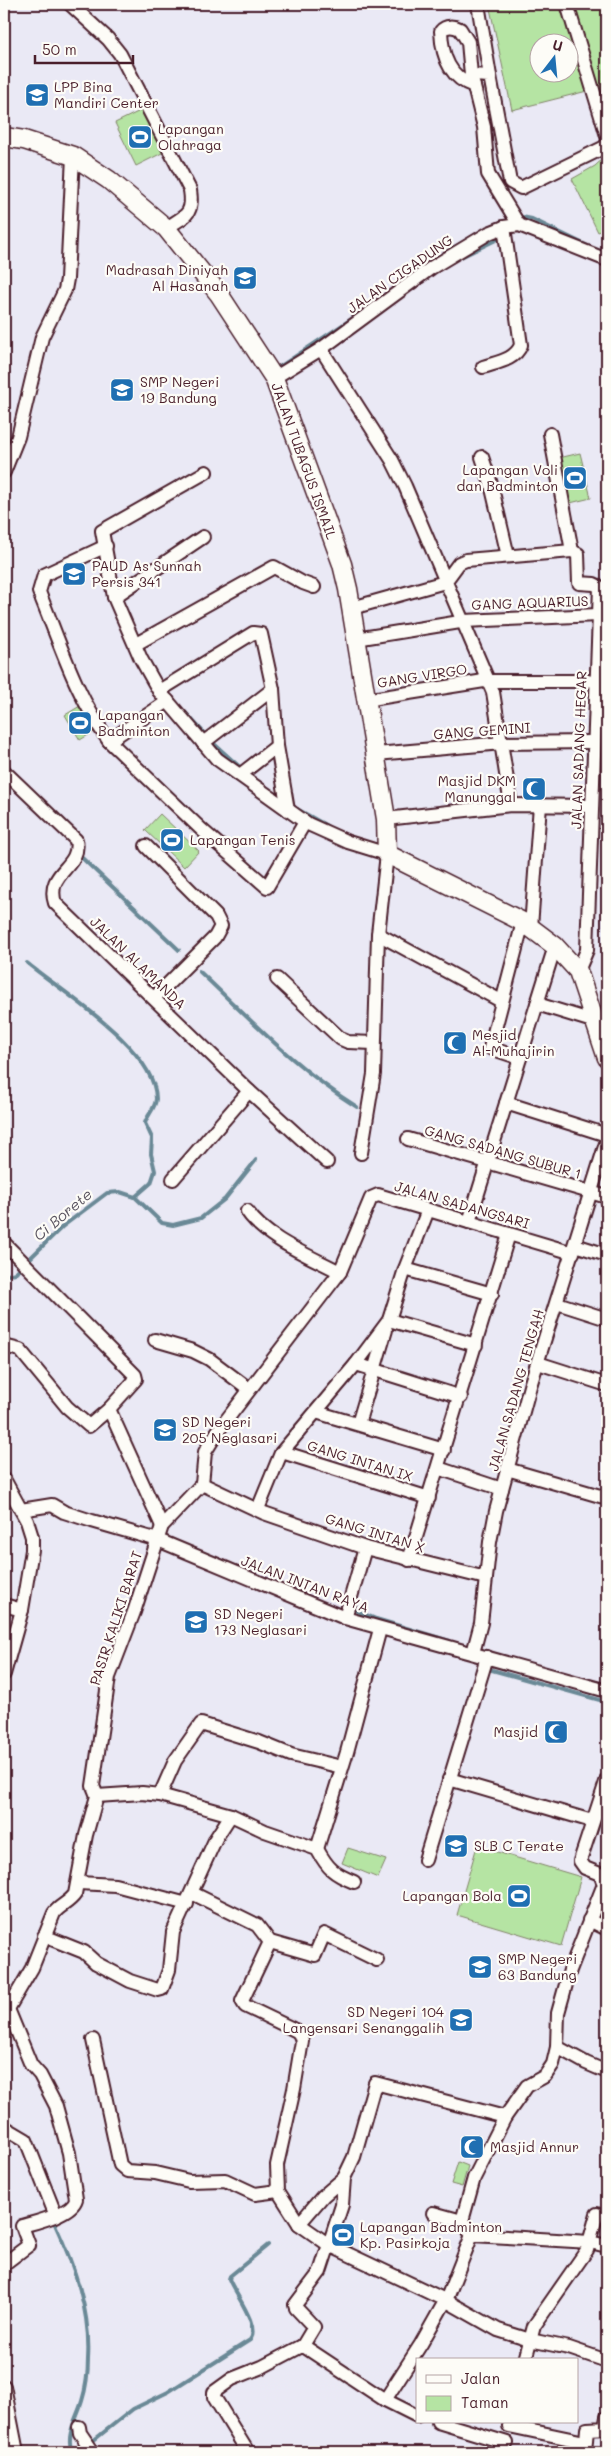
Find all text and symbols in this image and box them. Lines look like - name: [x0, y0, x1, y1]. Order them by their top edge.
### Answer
- scale bar: [35, 32, 132, 64]
- north arrow: [528, 32, 578, 82]
- text: U: [550, 35, 565, 56]
- text: 50 m: [42, 39, 77, 59]
- place label: LPP Bina Mandiri Center: [54, 77, 159, 112]
- school or university icon: LPP Bina Mandiri Center: [24, 82, 50, 108]
- place label: Lapangan Olahraga: [158, 119, 224, 154]
- sports icon: Lapangan Olahraga: [127, 124, 153, 150]
- street label: JALAN CIGADUNG: [343, 230, 456, 317]
- place label: Madrasah Diniyah Al Hasanah: [106, 260, 228, 295]
- school or university icon: Madrasah Diniyah Al Hasanah: [232, 265, 258, 291]
- place label: SMP Negeri 19 Bandung: [140, 372, 219, 407]
- school or university icon: SMP Negeri 19 Bandung: [109, 377, 135, 403]
- street label: JALAN TUBAGUS ISMAIL: [267, 380, 342, 542]
- place label: Lapangan Voli dan Badminton: [456, 460, 558, 495]
- sports icon: Lapangan Voli dan Badminton: [562, 465, 588, 491]
- place label: PAUD As Sunnah Persis 341: [92, 556, 201, 591]
- school or university icon: PAUD As Sunnah Persis 341: [61, 561, 87, 587]
- street label: GANG AQUARIUS: [471, 591, 589, 614]
- street label: GANG VIRGO: [376, 659, 468, 692]
- street label: JALAN SADANG HEGAR: [566, 671, 591, 829]
- place label: Lapangan Badminton: [98, 705, 170, 740]
- sports icon: Lapangan Badminton: [67, 710, 93, 736]
- street label: GANG GEMINI: [433, 718, 531, 743]
- place label: Masjid DKM Manunggal: [438, 771, 516, 806]
- mosque icon: Masjid DKM Manunggal: [521, 776, 547, 802]
- sports icon: Lapangan Tenis: [159, 827, 185, 853]
- place label: Lapangan Tenis: [190, 830, 296, 849]
- street label: JALAN ALAMANDA: [86, 912, 190, 1013]
- place label: Mesjid Al-Muhajirin: [472, 1025, 555, 1060]
- mosque icon: Mesjid Al-Muhajirin: [442, 1030, 468, 1056]
- street label: GANG SADANG SUBUR 1: [423, 1120, 584, 1183]
- street label: JALAN SADANGSARI: [392, 1176, 532, 1233]
- water label: Ci Borete: [29, 1184, 96, 1245]
- street label: JALAN SADANG TENGAH: [483, 1307, 548, 1473]
- place label: SD Negeri 205 Neglasari: [182, 1412, 277, 1447]
- school or university icon: SD Negeri 205 Neglasari: [152, 1417, 178, 1443]
- street label: GANG INTAN IX: [305, 1435, 415, 1486]
- street label: GANG INTAN X: [323, 1508, 427, 1557]
- street label: PASIR KALIKI BARAT: [85, 1548, 146, 1687]
- street label: JALAN INTAN RAYA: [239, 1550, 372, 1617]
- place label: SD Negeri 173 Neglasari: [214, 1604, 307, 1639]
- school or university icon: SD Negeri 173 Neglasari: [183, 1609, 209, 1635]
- mosque icon: Masjid: [543, 1719, 569, 1745]
- place label: Masjid: [493, 1722, 538, 1741]
- school or university icon: SLB C Terate: [443, 1833, 469, 1859]
- place label: SLB C Terate: [474, 1836, 564, 1855]
- sports icon: Lapangan Bola: [506, 1883, 532, 1909]
- place label: Lapangan Bola: [402, 1886, 502, 1905]
- place label: SMP Negeri 63 Bandung: [498, 1949, 577, 1984]
- school or university icon: SMP Negeri 63 Bandung: [467, 1954, 493, 1980]
- place label: SD Negeri 104 Langensari Senanggalih: [283, 2002, 445, 2037]
- school or university icon: SD Negeri 104 Langensari Senanggalih: [448, 2007, 474, 2033]
- mosque icon: Masjid Annur: [459, 2134, 485, 2160]
- place label: Masjid Annur: [490, 2137, 579, 2156]
- place label: Lapangan Badminton Kp. Pasirkoja: [360, 2217, 502, 2252]
- sports icon: Lapangan Badminton Kp. Pasirkoja: [330, 2222, 356, 2248]
- legend: [416, 2358, 578, 2424]
- text: Jalan: [461, 2368, 500, 2388]
- text: Taman: [461, 2392, 508, 2412]

